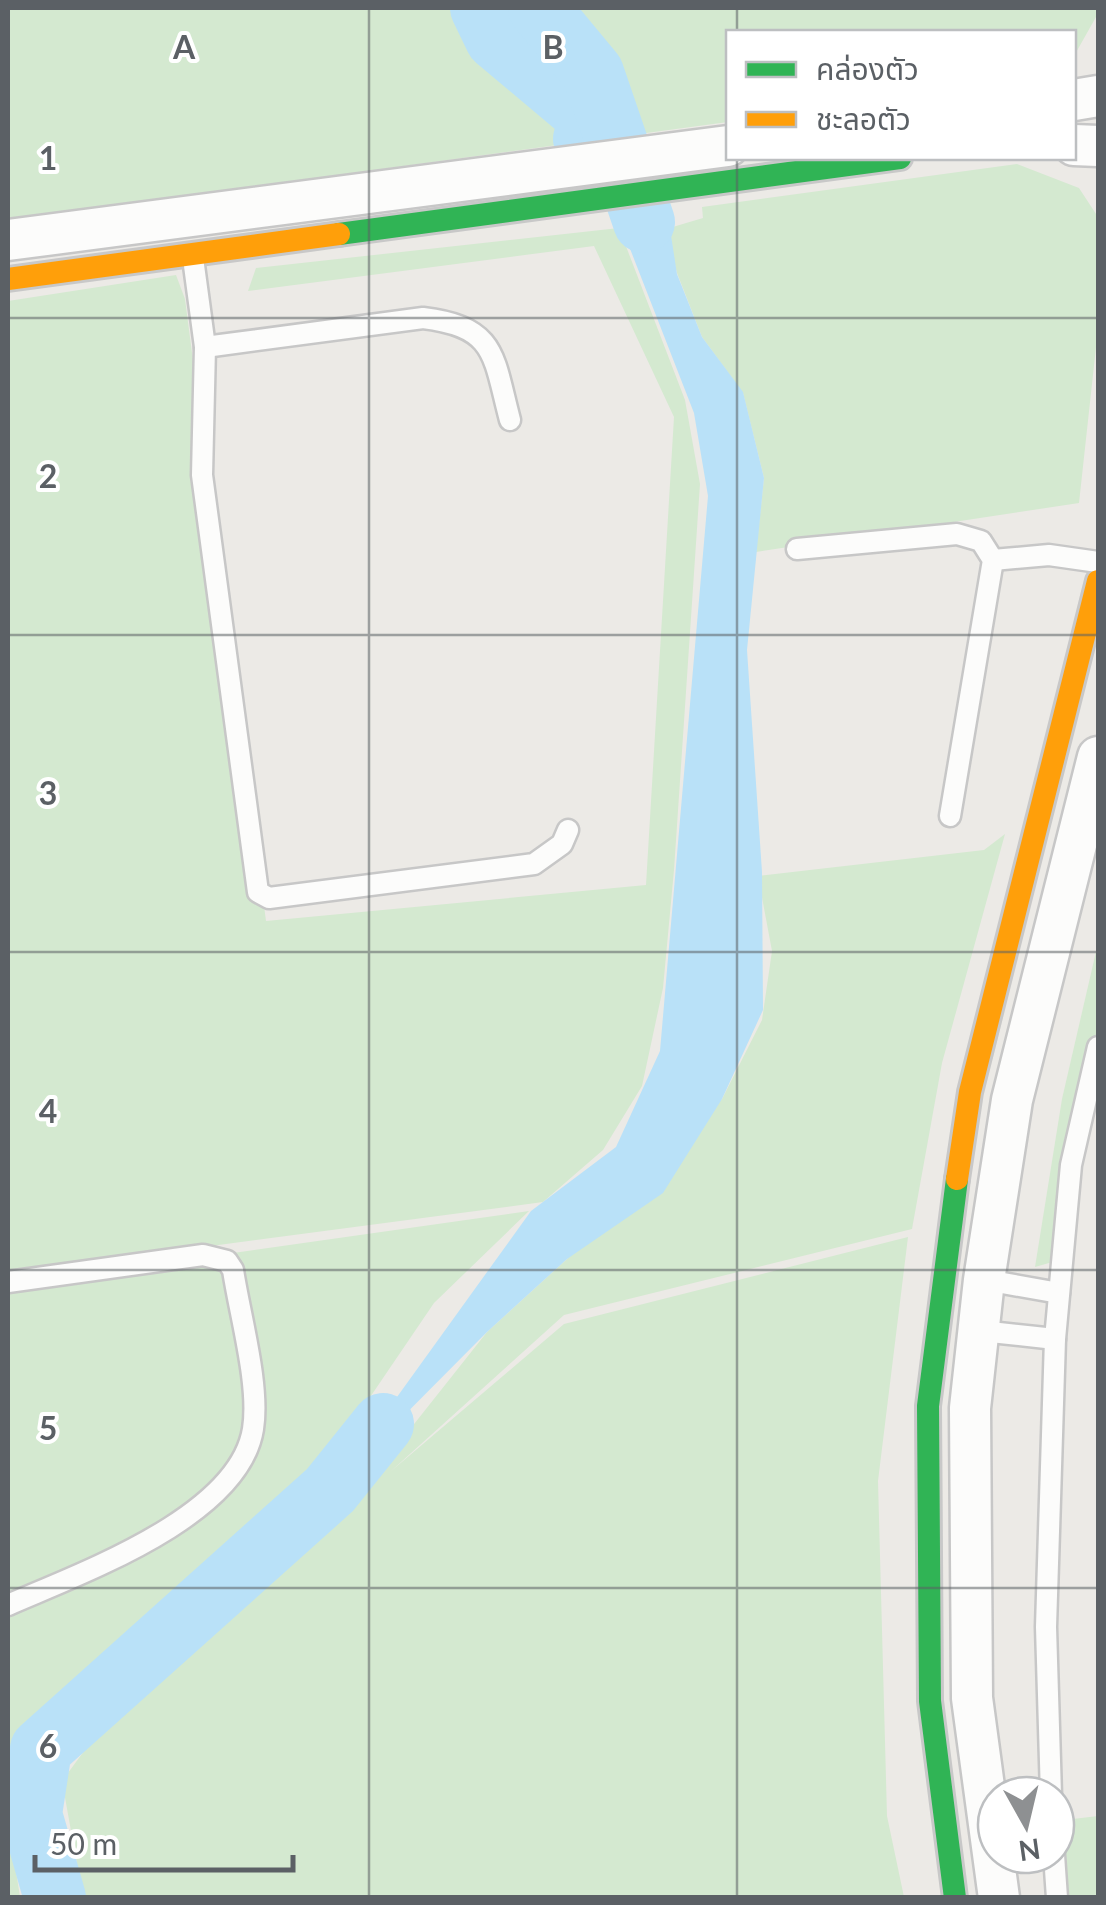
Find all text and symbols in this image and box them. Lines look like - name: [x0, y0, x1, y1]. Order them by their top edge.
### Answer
- text: A: [172, 27, 196, 66]
- text: B: [542, 27, 564, 66]
- legend: [726, 30, 1076, 160]
- text: คล่องตัว: [816, 50, 919, 86]
- text: ชะลอตัว: [816, 100, 911, 136]
- text: 1: [39, 138, 57, 177]
- text: 2: [39, 456, 57, 495]
- text: 3: [39, 773, 57, 812]
- text: 4: [39, 1091, 57, 1130]
- text: 5: [39, 1408, 57, 1447]
- text: 6: [39, 1726, 57, 1765]
- north arrow: [976, 1775, 1076, 1875]
- scale bar: [35, 1810, 292, 1872]
- text: 50 m: [50, 1825, 117, 1861]
- text: N: [1017, 1832, 1043, 1869]

